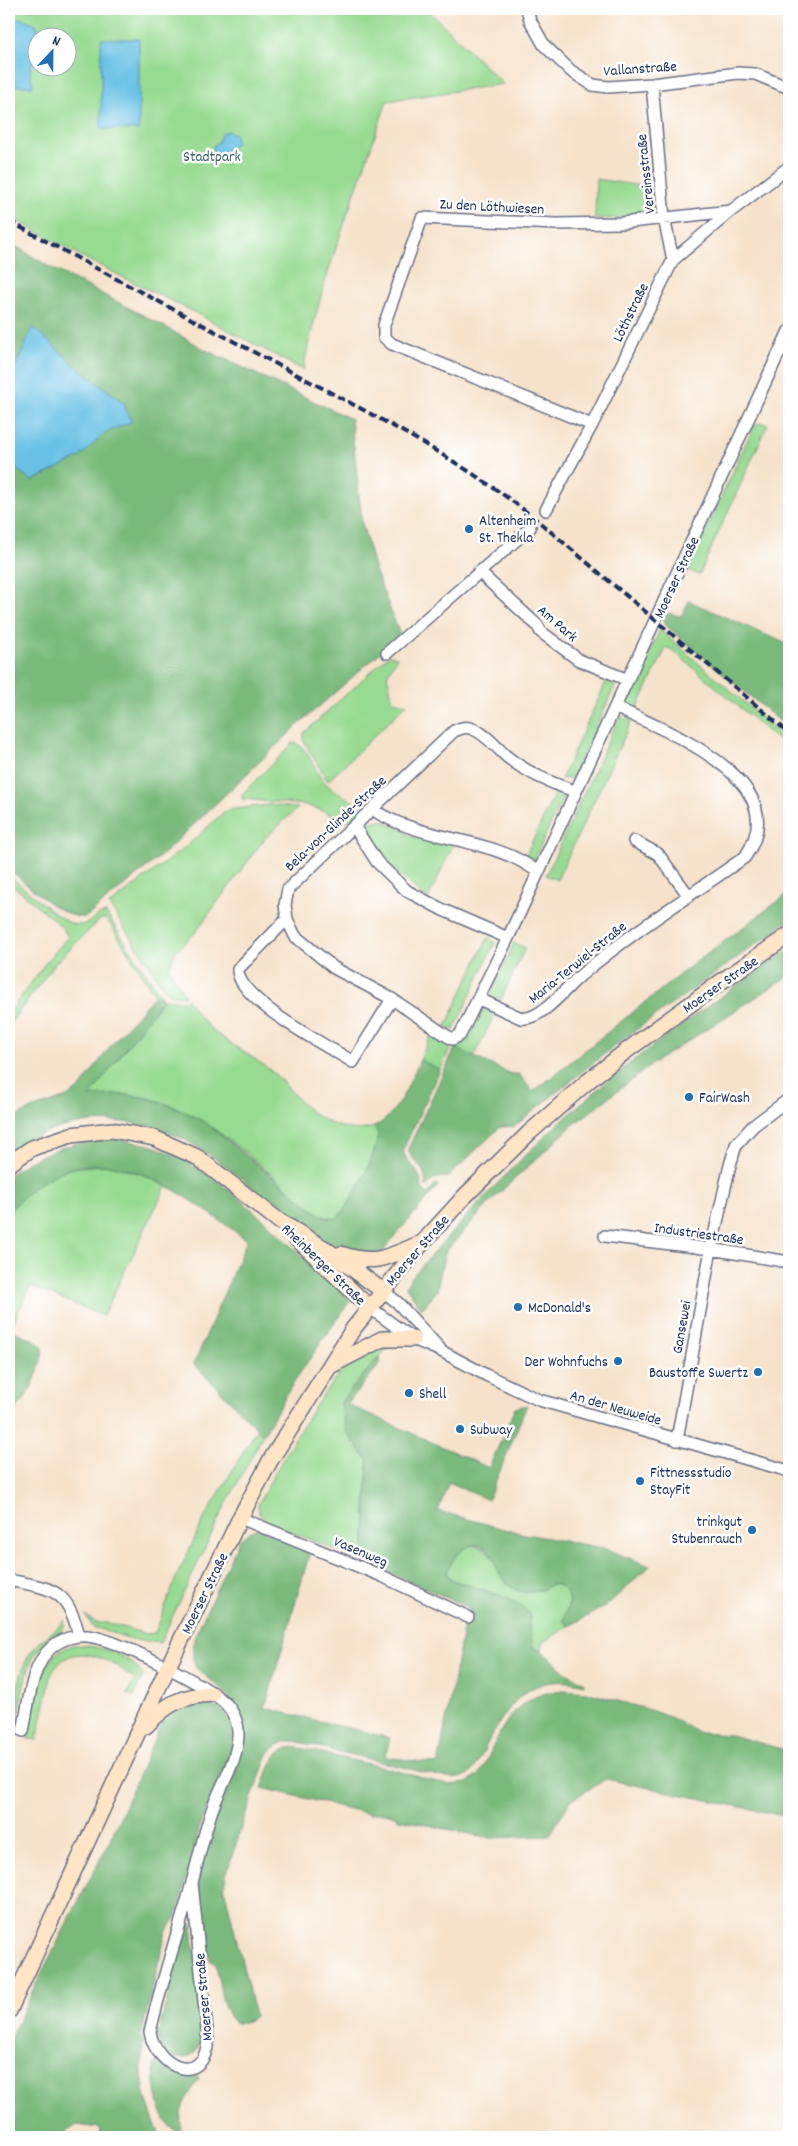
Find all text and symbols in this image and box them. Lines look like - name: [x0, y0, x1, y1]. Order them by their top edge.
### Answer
- north arrow: [28, 28, 78, 78]
- text: N: [49, 31, 63, 52]
- street label: Vallanstraße: [603, 56, 678, 84]
- street label: Vereinsstraße: [632, 132, 662, 215]
- park label: Stadtpark: [183, 147, 241, 169]
- street label: Zu den Löthwiesen: [439, 194, 545, 222]
- street label: Löthstraße: [608, 279, 656, 346]
- place label: Altenheim St. Thekla: [479, 511, 536, 550]
- marker: Altenheim St. Thekla: [463, 523, 475, 535]
- street label: Moerser Straße: [649, 533, 707, 622]
- street label: Am Park: [532, 601, 582, 648]
- street label: Bela-von-Glinde-Straße: [280, 771, 393, 878]
- street label: Maria-Terwiel-Straße: [524, 917, 632, 1010]
- street label: Moerser Straße: [679, 951, 764, 1020]
- place label: FairWash: [699, 1088, 750, 1110]
- marker: FairWash: [683, 1091, 695, 1103]
- street label: Moerser Straße: [381, 1211, 456, 1292]
- street label: Industriestraße: [653, 1218, 745, 1252]
- street label: Rheinberger Straße: [275, 1219, 370, 1312]
- place label: McDonald's: [528, 1298, 591, 1320]
- street label: Gansewei: [667, 1299, 698, 1356]
- marker: McDonald's: [512, 1301, 524, 1313]
- place label: Der Wohnfuchs: [525, 1352, 608, 1374]
- marker: Der Wohnfuchs: [612, 1355, 624, 1367]
- place label: Baustoffe Swertz: [649, 1363, 748, 1385]
- marker: Baustoffe Swertz: [752, 1366, 764, 1378]
- place label: Shell: [419, 1384, 447, 1406]
- street label: An der Neuweide: [567, 1385, 664, 1433]
- marker: Shell: [403, 1387, 415, 1399]
- place label: Subway: [470, 1420, 513, 1442]
- marker: Subway: [454, 1423, 466, 1435]
- place label: Fittnessstudio StayFit: [650, 1463, 732, 1502]
- marker: Fittnessstudio StayFit: [634, 1475, 646, 1487]
- place label: trinkgut Stubenrauch: [671, 1512, 742, 1551]
- marker: trinkgut Stubenrauch: [746, 1524, 758, 1536]
- street label: Vasenweg: [330, 1532, 391, 1574]
- street label: Moerser Straße: [177, 1549, 235, 1638]
- street label: Moerser Straße: [190, 1952, 220, 2042]

